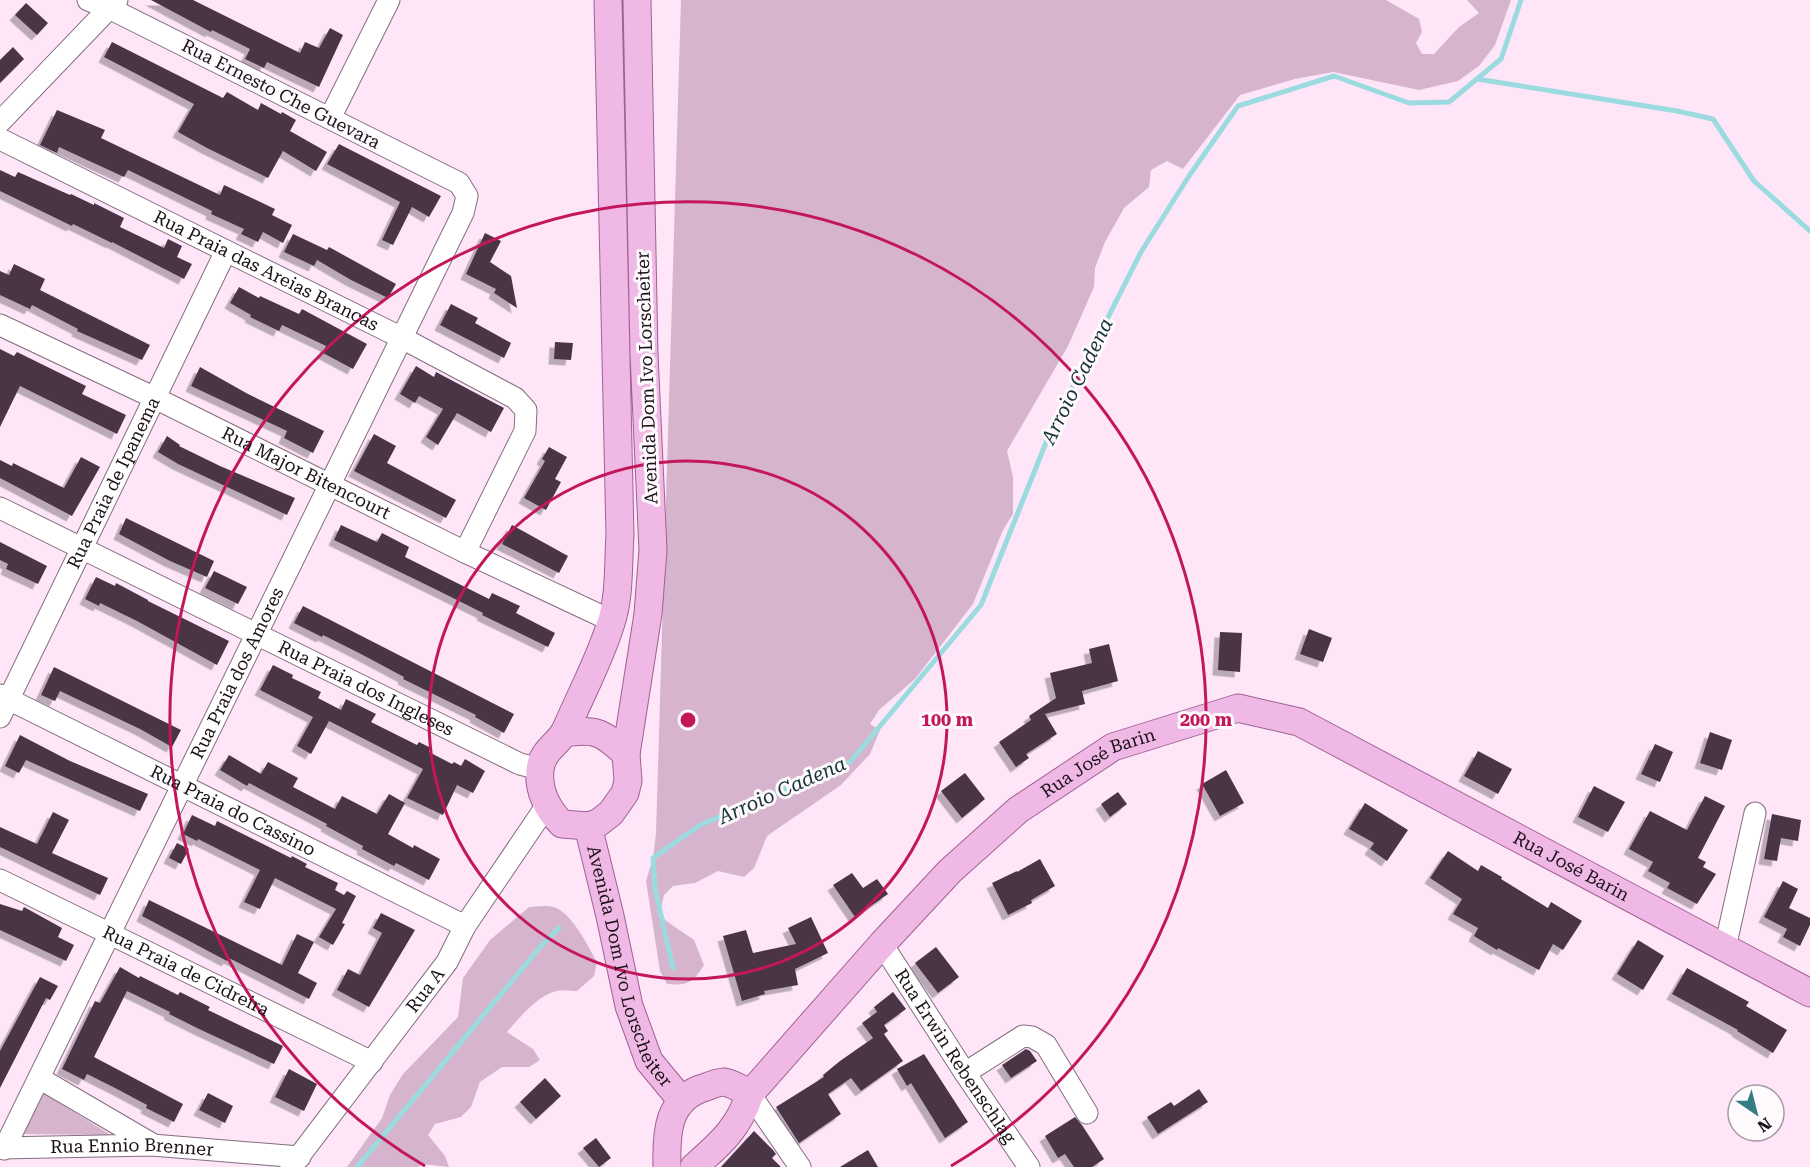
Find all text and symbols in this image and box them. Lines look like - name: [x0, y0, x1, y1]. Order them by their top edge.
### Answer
- street label: Rua Ernesto Che Guevara: [178, 34, 384, 153]
- street label: Rua Praia das Areias Brancas: [150, 206, 382, 335]
- street label: Avenida Dom Ivo Lorscheiter: [632, 251, 661, 505]
- water label: Arroio Cadena: [1036, 314, 1118, 449]
- street label: Rua Praia de Ipanema: [62, 393, 164, 572]
- street label: Rua Major Bitencourt: [219, 422, 394, 523]
- street label: Rua Praia dos Amores: [186, 584, 288, 762]
- street label: Rua Praia dos Ingleses: [275, 636, 458, 740]
- text: 100 m: [921, 709, 974, 730]
- text: 200 m: [1180, 709, 1233, 730]
- centre of rings: [678, 710, 698, 730]
- street label: Rua José Barin: [1037, 723, 1158, 802]
- water label: Arroio Cadena: [714, 751, 850, 829]
- street label: Rua Praia do Cassino: [147, 760, 319, 860]
- street label: Rua José Barin: [1510, 827, 1633, 905]
- street label: Avenida Dom Ivo Lorscheiter: [583, 843, 677, 1091]
- street label: Rua Praia de Cidreira: [100, 921, 273, 1020]
- street label: Rua A: [401, 963, 449, 1016]
- street label: Rua Erwin Rebenschlag: [891, 965, 1021, 1148]
- north arrow: [1726, 1083, 1786, 1143]
- text: N: [1754, 1114, 1775, 1136]
- street label: Rua Ennio Brenner: [50, 1134, 214, 1160]

